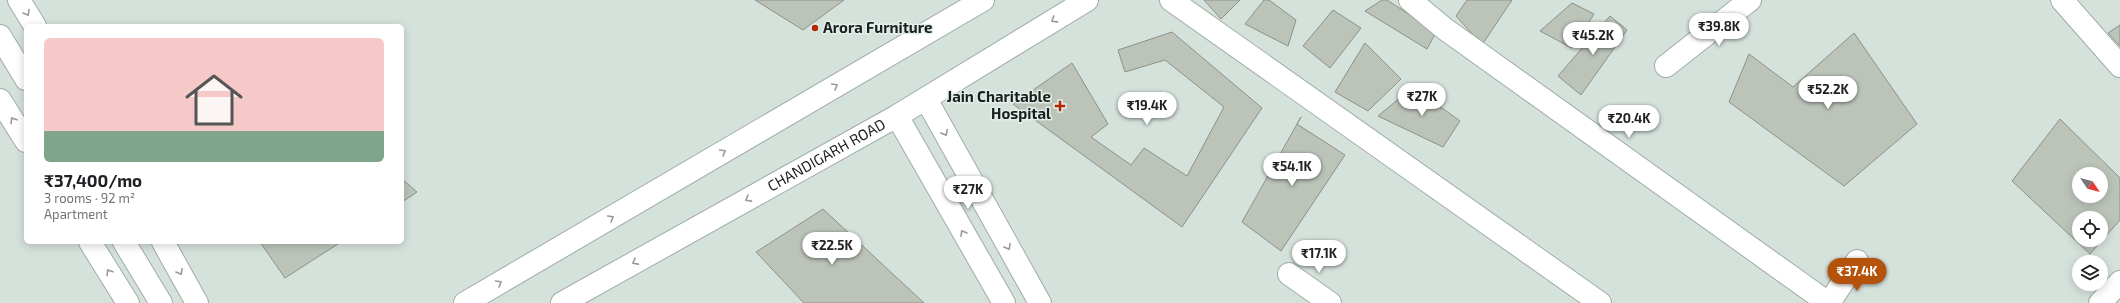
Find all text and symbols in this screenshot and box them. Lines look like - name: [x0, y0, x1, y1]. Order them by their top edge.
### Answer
- one-way arrow: [23, 9, 30, 16]
- pin: ₹39.8K: [1686, 13, 1752, 47]
- one-way arrow: [1051, 16, 1058, 23]
- place label: Arora Furniture: [823, 18, 932, 36]
- text: ₹39.8K: [1698, 18, 1740, 34]
- pin: ₹45.2K: [1560, 22, 1626, 56]
- marker: Arora Furniture: [810, 23, 820, 33]
- text: ₹45.2K: [1572, 27, 1614, 43]
- icon: home: [178, 64, 250, 136]
- pin: ₹52.2K: [1795, 76, 1861, 110]
- text: ₹52.2K: [1807, 81, 1849, 97]
- pin: ₹27K: [1398, 83, 1446, 117]
- one-way arrow: [831, 84, 839, 91]
- place label: Jain Charitable Hospital: [947, 87, 1051, 122]
- text: ₹27K: [1407, 88, 1437, 104]
- pin: ₹19.4K: [1114, 92, 1180, 126]
- text: ₹19.4K: [1127, 97, 1167, 113]
- marker: Jain Charitable Hospital: [1054, 100, 1066, 112]
- pin: ₹20.4K: [1596, 105, 1662, 139]
- text: ₹20.4K: [1607, 110, 1651, 126]
- street label: CHANDIGARH ROAD: [764, 114, 888, 195]
- one-way arrow: [10, 117, 18, 124]
- one-way arrow: [940, 129, 947, 137]
- one-way arrow: [719, 149, 726, 156]
- pin: ₹54.1K: [1259, 153, 1325, 187]
- text: ₹54.1K: [1272, 158, 1312, 174]
- north arrow: [2072, 167, 2108, 203]
- map controls: [2072, 167, 2108, 291]
- text: ₹37,400/mo: [44, 170, 142, 190]
- pin: ₹27K: [944, 176, 992, 210]
- text: ₹27K: [953, 181, 983, 197]
- text: 3 rooms · 92 m²: [44, 190, 135, 206]
- one-way arrow: [745, 194, 753, 202]
- text: Apartment: [44, 206, 108, 222]
- button: locate: [2072, 211, 2108, 247]
- one-way arrow: [607, 215, 614, 222]
- one-way arrow: [961, 230, 968, 237]
- pin: ₹22.5K: [799, 232, 865, 266]
- text: ₹22.5K: [811, 237, 853, 253]
- pin: ₹17.1K: [1286, 240, 1352, 274]
- one-way arrow: [1004, 243, 1011, 250]
- text: ₹17.1K: [1301, 245, 1337, 261]
- button: layers: [2072, 255, 2108, 291]
- one-way arrow: [632, 258, 639, 265]
- pin: ₹37.4K: [1824, 258, 1890, 292]
- text: ₹37.4K: [1836, 263, 1878, 279]
- one-way arrow: [176, 268, 183, 276]
- one-way arrow: [107, 270, 114, 277]
- one-way arrow: [495, 281, 502, 288]

